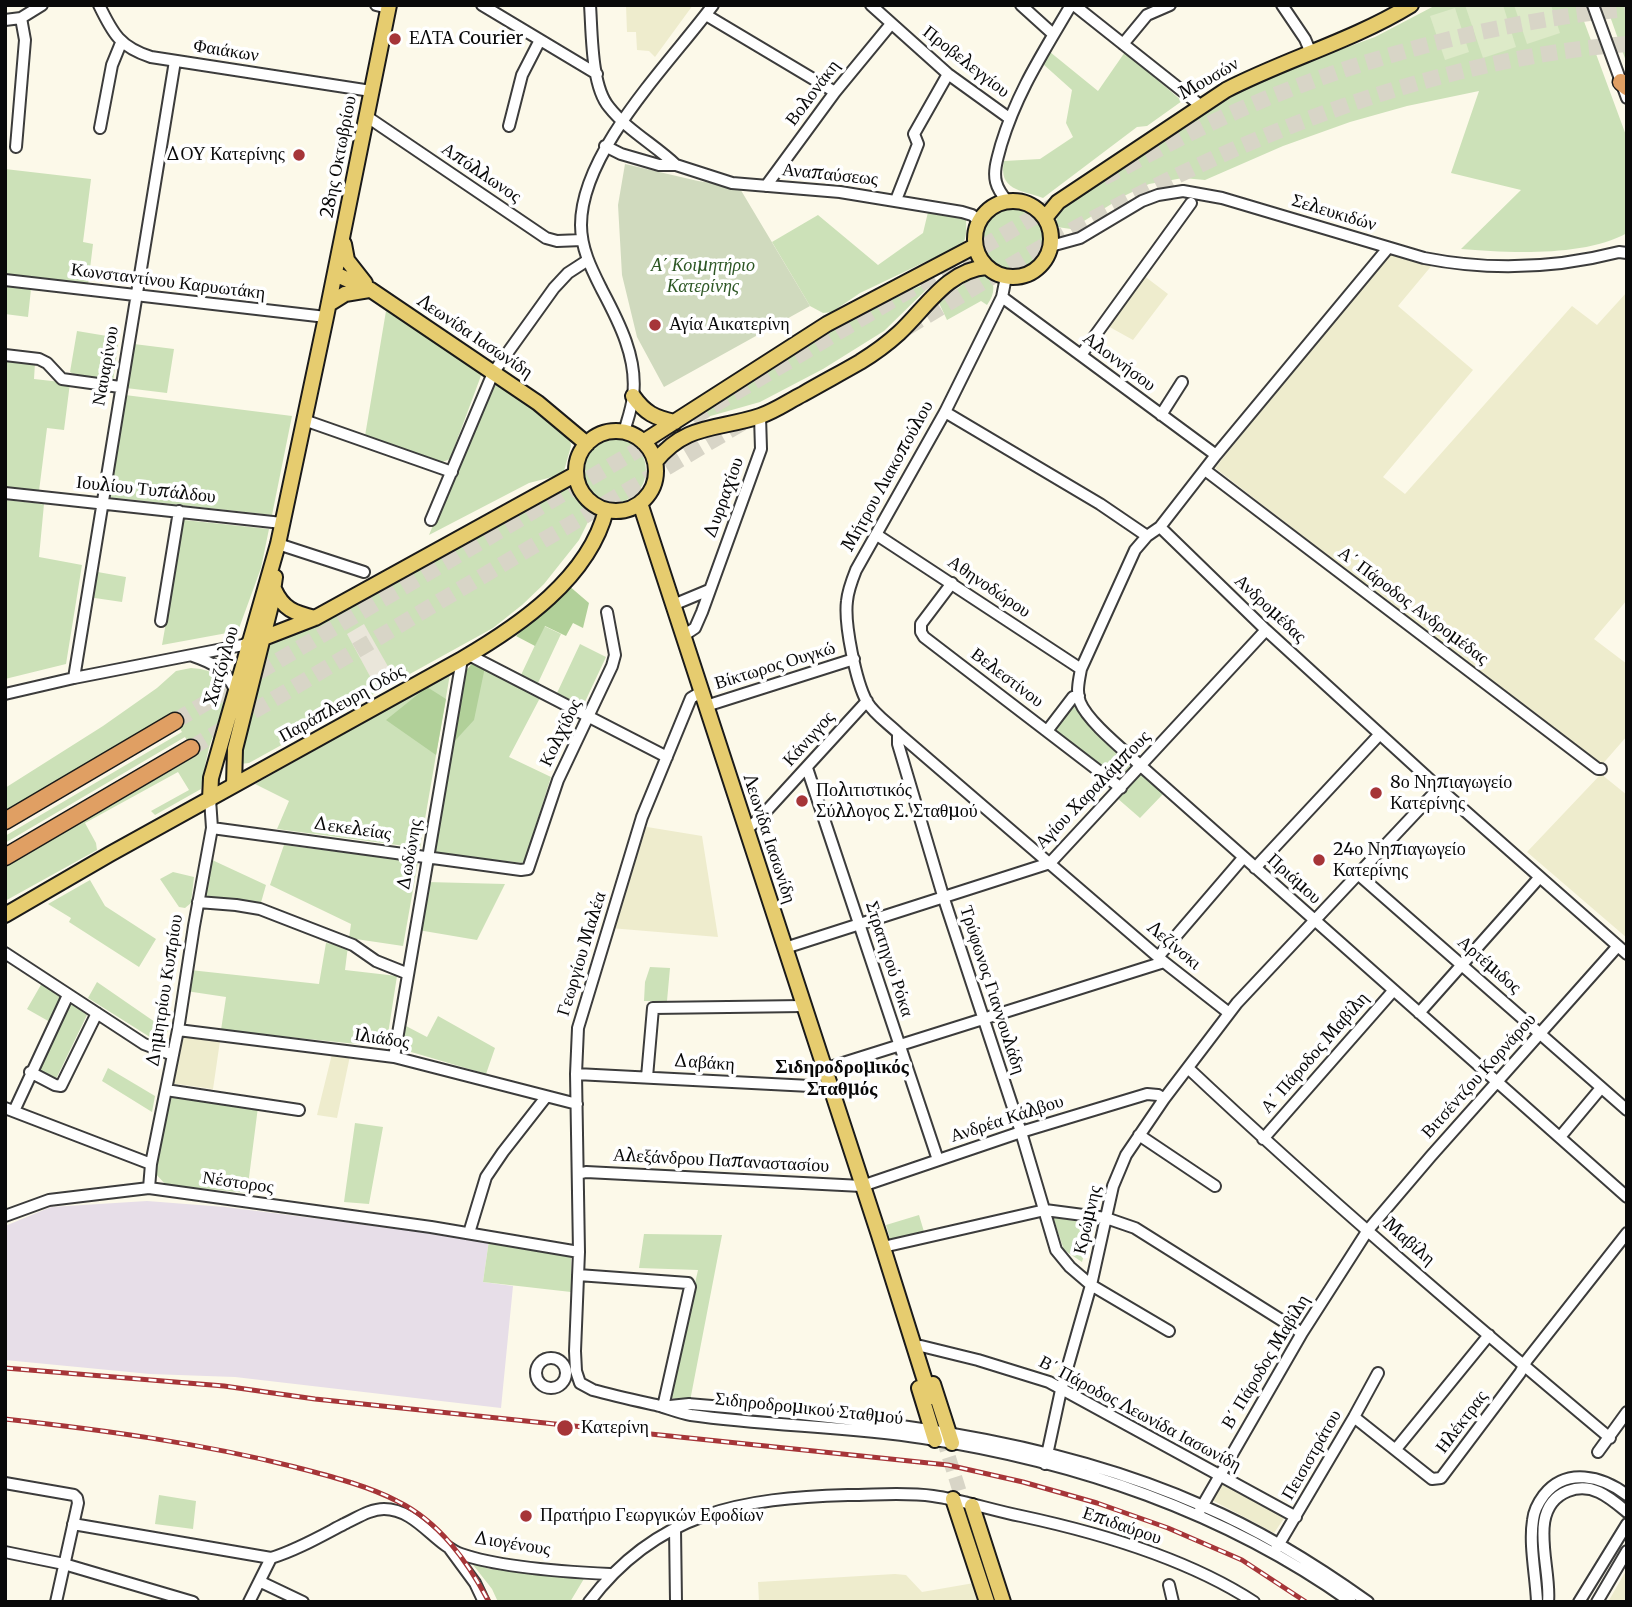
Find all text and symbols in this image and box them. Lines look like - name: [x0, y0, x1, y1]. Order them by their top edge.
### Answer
- street label: Προβελεγγίου: [918, 21, 1014, 103]
- place label: ΕΛΤΑ Courier: [409, 28, 523, 50]
- marker: ΕΛΤΑ Courier: [387, 31, 403, 47]
- street label: Φαιάκων: [192, 35, 260, 67]
- street label: Μουσών: [1175, 53, 1243, 105]
- street label: Βολονάκη: [781, 56, 845, 130]
- street label: 28ης Οκτωβρίου: [317, 94, 361, 220]
- street label: Απόλλωνος: [437, 138, 525, 208]
- place label: ΔΟΥ Κατερίνης: [165, 144, 285, 166]
- marker: ΔΟΥ Κατερίνης: [291, 147, 307, 163]
- street label: Αναπαύσεως: [781, 159, 879, 191]
- street label: Σελευκιδών: [1289, 190, 1379, 236]
- park label: Α΄ Κοιμητήριο Κατερίνης: [651, 255, 755, 298]
- street label: Κωνσταντίνου Καρυωτάκη: [69, 259, 267, 305]
- street label: Λεωνίδα Ιασωνίδη: [413, 290, 537, 384]
- place label: Αγία Αικατερίνη: [669, 314, 790, 336]
- marker: Αγία Αικατερίνη: [647, 317, 663, 333]
- street label: Ναυαρίνου: [88, 324, 124, 408]
- street label: Αλοννήσου: [1078, 328, 1160, 396]
- street label: Μήτρου Λιακοπούλου: [838, 397, 938, 555]
- street label: Δυρραχίου: [699, 454, 749, 542]
- street label: Ιουλίου Τυπάλδου: [75, 472, 217, 508]
- street label: Α΄ Πάροδος Ανδρομέδας: [1334, 542, 1492, 670]
- street label: Αθηνοδώρου: [943, 551, 1035, 623]
- street label: Ανδρομέδας: [1230, 570, 1310, 648]
- street label: Χατζόγλου: [200, 624, 244, 708]
- street label: Βίκτωρος Ουγκώ: [712, 637, 838, 695]
- street label: Βελεστίνου: [966, 644, 1048, 712]
- street label: Παράπλευρη Οδός: [275, 660, 409, 748]
- street label: Κολχίδος: [535, 696, 587, 770]
- street label: Κάνιγγος: [779, 707, 839, 771]
- street label: Αγίου Χαραλάμπους: [1031, 726, 1155, 854]
- street label: Λεωνίδα Ιασωνίδη: [738, 772, 800, 906]
- place label: 8ο Νηπιαγωγείο Κατερίνης: [1390, 772, 1512, 814]
- place label: Πολιτιστικός Σύλλογος Σ. Σταθμού: [816, 780, 978, 822]
- marker: 8ο Νηπιαγωγείο Κατερίνης: [1368, 785, 1384, 801]
- marker: Πολιτιστικός Σύλλογος Σ. Σταθμού: [794, 793, 810, 809]
- street label: Δεκελείας: [311, 813, 393, 845]
- street label: Δωδώνης: [393, 818, 427, 892]
- place label: 24ο Νηπιαγωγείο Κατερίνης: [1333, 839, 1466, 882]
- street label: Πριάμου: [1262, 849, 1326, 909]
- marker: 24ο Νηπιαγωγείο Κατερίνης: [1311, 852, 1327, 868]
- street label: Γεωργίου Μαλέα: [553, 889, 611, 1019]
- street label: Στρατηγού Ρόκα: [860, 899, 918, 1019]
- street label: Τρύφωνος Γιαννουλάδη: [955, 903, 1029, 1077]
- street label: Δημητρίου Κυπρίου: [142, 913, 188, 1069]
- street label: Λεζίνσκι: [1143, 917, 1205, 975]
- street label: Αρτέμιδος: [1453, 931, 1525, 999]
- street label: Α΄ Πάροδος Μαβίλη: [1256, 988, 1374, 1118]
- street label: Βιτσέντζου Κορνάρου: [1417, 1009, 1541, 1143]
- street label: Ιλιάδος: [353, 1024, 411, 1054]
- street label: Δαβάκη: [672, 1050, 736, 1076]
- district label: Σιδηροδρομικός Σταθμός: [775, 1057, 909, 1101]
- street label: Ανδρέα Κάλβου: [948, 1091, 1066, 1147]
- street label: Αλεξάνδρου Παπαναστασίου: [612, 1145, 830, 1177]
- street label: Νέστορος: [201, 1167, 275, 1199]
- street label: Κρώμνης: [1070, 1184, 1106, 1256]
- street label: Μαβίλη: [1379, 1214, 1439, 1270]
- street label: Β΄ Πάροδος Μαβίλη: [1217, 1291, 1315, 1433]
- street label: Β΄ Πάροδος Λεωνίδα Ιασωνίδη: [1035, 1351, 1245, 1477]
- street label: Ηλέκτρας: [1431, 1386, 1493, 1458]
- street label: Σιδηροδρομικού Σταθμού: [714, 1388, 904, 1430]
- street label: Πεισιστράτου: [1278, 1406, 1346, 1504]
- place label: Κατερίνη: [581, 1417, 649, 1439]
- marker: Κατερίνη: [555, 1418, 575, 1438]
- street label: Επιδαύρου: [1080, 1502, 1164, 1550]
- place label: Πρατήριο Γεωργικών Εφοδίων: [540, 1505, 764, 1527]
- marker: Πρατήριο Γεωργικών Εφοδίων: [518, 1508, 534, 1524]
- street label: Διογένους: [472, 1527, 552, 1561]

